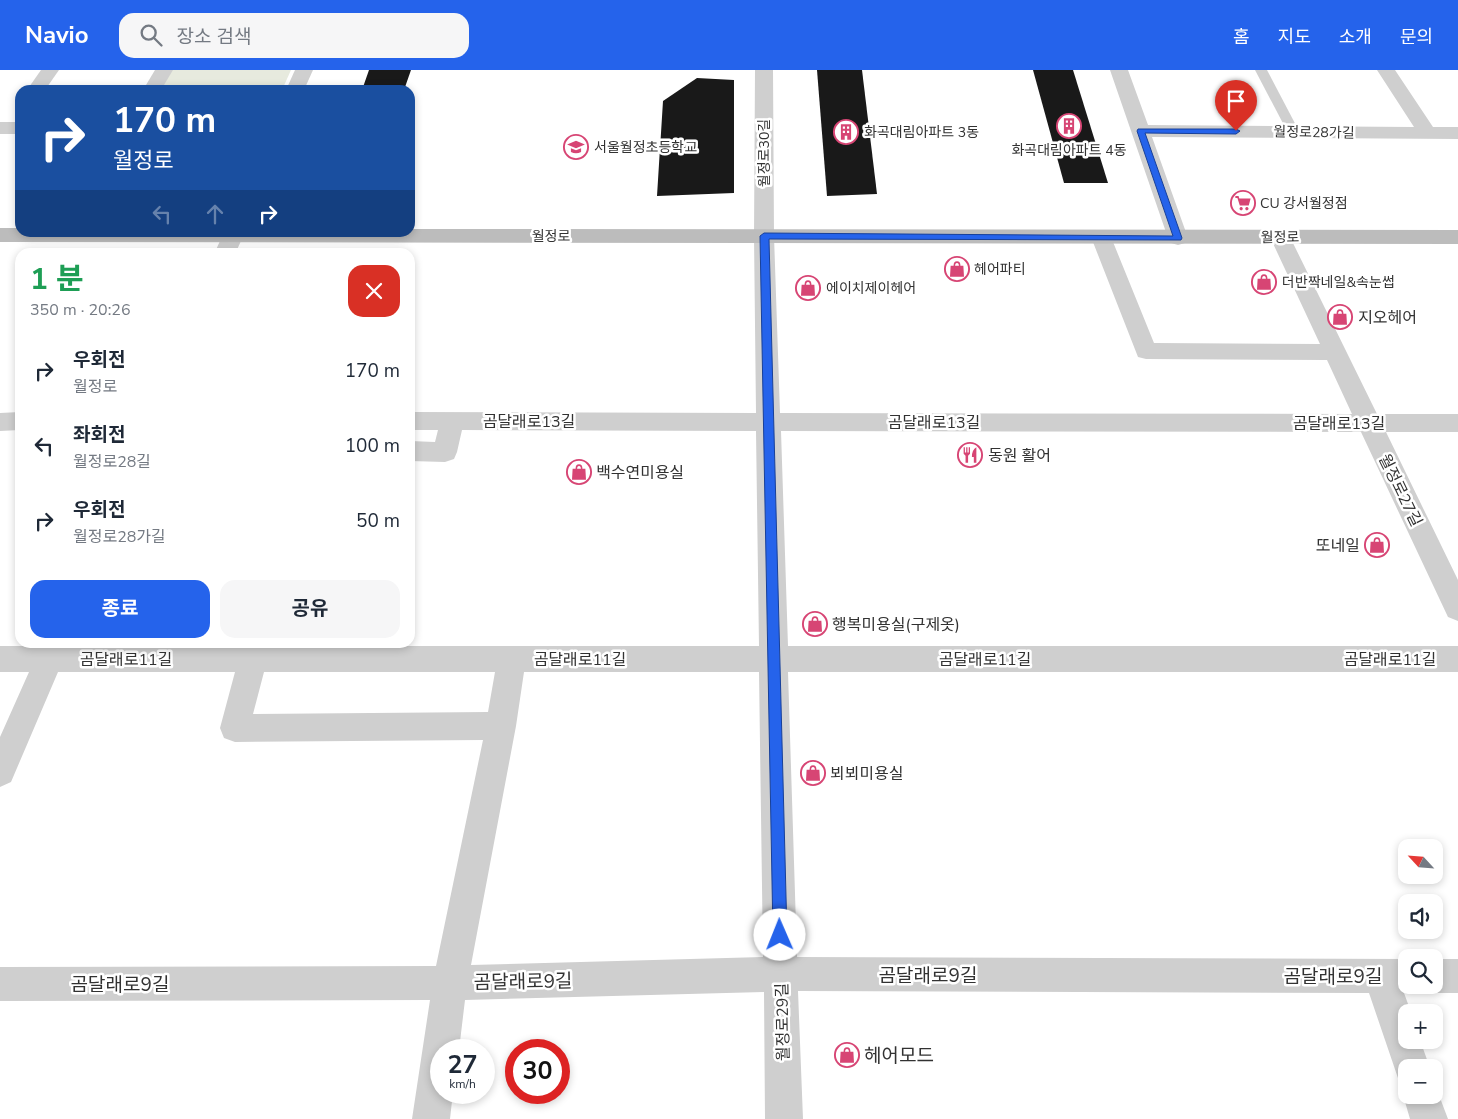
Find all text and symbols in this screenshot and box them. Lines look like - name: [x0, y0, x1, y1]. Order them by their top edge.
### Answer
- search box: [119, 13, 469, 58]
- text: Navio: [25, 19, 89, 51]
- icon: search: [137, 21, 165, 49]
- text: 장소 검색: [177, 24, 251, 50]
- text: 홈: [1233, 25, 1250, 49]
- text: 지도: [1278, 25, 1311, 49]
- text: 소개: [1339, 25, 1372, 49]
- text: 문의: [1400, 25, 1433, 49]
- pin: [1215, 80, 1257, 131]
- icon: arrive: [1222, 87, 1250, 115]
- text: 170 m: [113, 97, 216, 144]
- icon: right: [30, 105, 95, 170]
- building icon: 화곡대림아파트 4동: [1056, 113, 1082, 139]
- street label: 월정로30길: [755, 119, 774, 187]
- building icon: 화곡대림아파트 3동: [833, 119, 859, 145]
- street label: 월정로28가길: [1273, 122, 1355, 143]
- place label: 화곡대림아파트 3동: [864, 123, 979, 142]
- school or university icon: 서울월정초등학교: [563, 134, 589, 160]
- place label: 서울월정초등학교: [594, 138, 697, 157]
- place label: 화곡대림아파트 4동: [1011, 141, 1127, 160]
- text: 월정로: [113, 146, 174, 176]
- supermarket icon: CU 강서월정점: [1230, 190, 1256, 216]
- place label: CU 강서월정점: [1260, 194, 1348, 213]
- icon: left: [148, 200, 176, 228]
- icon: ahead: [201, 200, 229, 228]
- icon: right: [254, 200, 282, 228]
- street label: 월정로: [532, 227, 570, 246]
- street label: 월정로: [1261, 228, 1300, 247]
- shop icon: 헤어파티: [944, 256, 970, 282]
- text: 1 분: [30, 259, 84, 300]
- place label: 헤어파티: [974, 260, 1026, 279]
- button: close: [348, 265, 400, 317]
- shop icon: 더반짝네일&속눈썹: [1251, 269, 1277, 295]
- place label: 더반짝네일&속눈썹: [1282, 273, 1395, 292]
- shop icon: 에이치제이헤어: [795, 275, 821, 301]
- place label: 에이치제이헤어: [826, 279, 916, 298]
- text: 350 m · 20:26: [30, 299, 131, 321]
- shop icon: 지오헤어: [1327, 304, 1353, 330]
- place label: 지오헤어: [1358, 307, 1417, 329]
- text: 우회전: [73, 347, 125, 373]
- icon: right: [30, 357, 58, 385]
- text: 170 m: [345, 358, 400, 384]
- text: 월정로: [73, 376, 117, 398]
- street label: 곰달래로13길: [483, 411, 575, 433]
- street label: 곰달래로13길: [888, 412, 980, 434]
- street label: 곰달래로13길: [1293, 413, 1385, 435]
- text: 좌회전: [73, 422, 125, 448]
- icon: left: [30, 432, 58, 460]
- text: 100 m: [345, 433, 400, 459]
- restaurant icon: 동원 활어: [957, 442, 983, 468]
- place label: 동원 활어: [988, 445, 1051, 467]
- text: 월정로28길: [73, 451, 151, 473]
- street label: 월정로27길: [1373, 451, 1427, 530]
- shop icon: 백수연미용실: [566, 459, 592, 485]
- place label: 백수연미용실: [596, 462, 684, 484]
- text: 우회전: [73, 497, 125, 523]
- icon: right: [30, 507, 58, 535]
- text: 50 m: [356, 508, 400, 534]
- text: 월정로28가길: [73, 526, 166, 548]
- shop icon: 또네일: [1364, 532, 1390, 558]
- place label: 또네일: [1316, 535, 1360, 557]
- button: 종료: [30, 580, 210, 638]
- button: 공유: [220, 580, 400, 638]
- shop icon: 행복미용실(구제옷): [802, 611, 828, 637]
- place label: 행복미용실(구제옷): [832, 614, 960, 636]
- street label: 곰달래로11길: [80, 649, 172, 671]
- street label: 곰달래로11길: [534, 649, 626, 671]
- street label: 곰달래로11길: [939, 649, 1031, 671]
- street label: 곰달래로11길: [1344, 649, 1436, 671]
- shop icon: 뵈뵈미용실: [800, 760, 826, 786]
- place label: 뵈뵈미용실: [830, 763, 904, 785]
- north arrow: [1398, 839, 1442, 884]
- map controls: [1398, 839, 1443, 1104]
- button: sound: [1398, 894, 1443, 939]
- position arrow: [753, 908, 805, 960]
- button: search: [1398, 949, 1443, 994]
- street label: 곰달래로9길: [879, 963, 977, 989]
- street label: 곰달래로9길: [1284, 964, 1382, 990]
- street label: 곰달래로9길: [473, 968, 573, 996]
- street label: 곰달래로9길: [71, 972, 169, 998]
- street label: 월정로29길: [771, 983, 795, 1061]
- button: +: [1398, 1004, 1443, 1049]
- speed limit sign: 30: [505, 1039, 570, 1104]
- shop icon: 헤어모드: [834, 1042, 860, 1068]
- place label: 헤어모드: [864, 1043, 934, 1069]
- text: 27: [447, 1048, 478, 1082]
- button: −: [1398, 1059, 1443, 1104]
- text: km/h: [449, 1076, 476, 1092]

